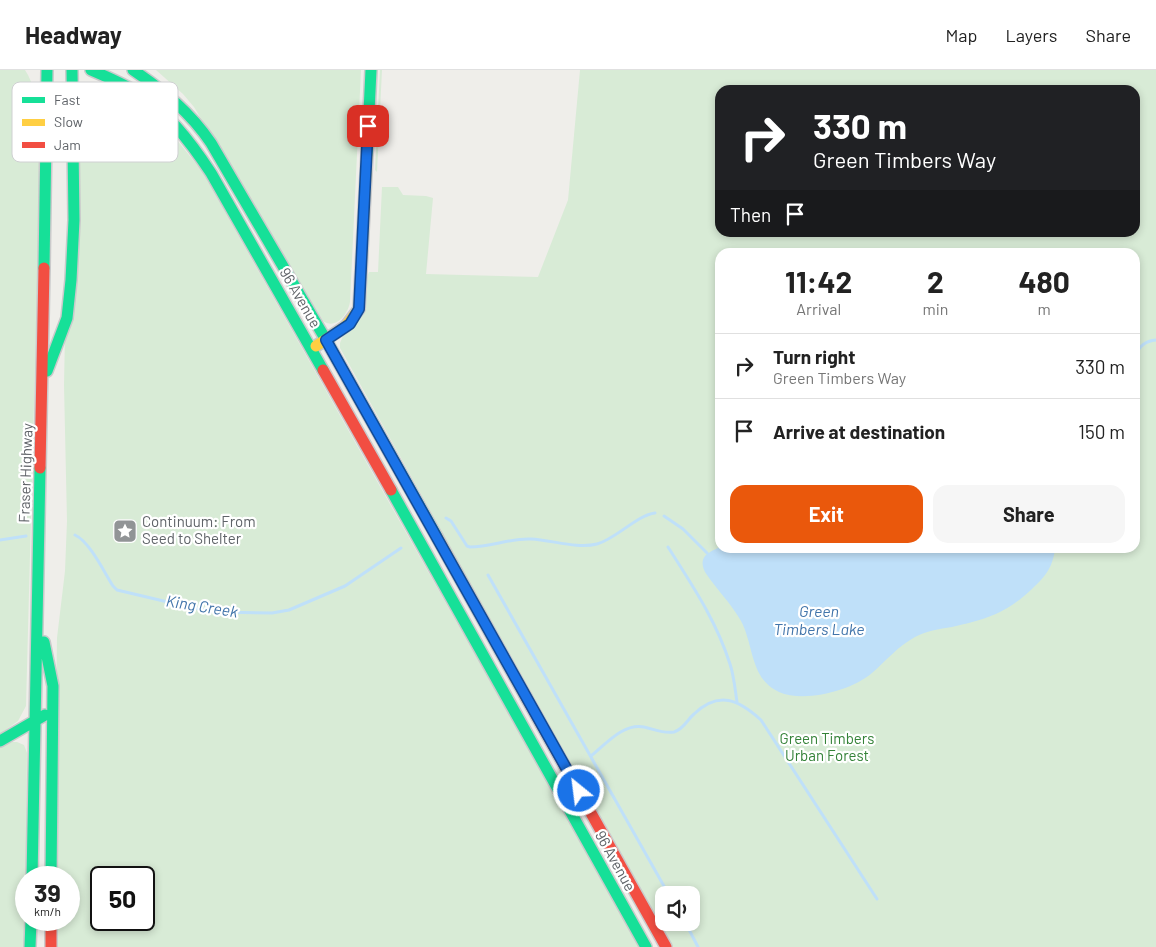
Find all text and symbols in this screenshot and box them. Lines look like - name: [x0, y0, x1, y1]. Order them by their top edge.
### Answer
- text: Headway: [25, 20, 122, 49]
- text: Map: [945, 24, 977, 46]
- text: Layers: [1005, 24, 1058, 46]
- text: Share: [1086, 24, 1131, 46]
- legend: [12, 82, 178, 162]
- text: Fast: [54, 91, 80, 108]
- text: 330 m: [813, 104, 907, 146]
- pin: [347, 105, 389, 147]
- icon: right: [730, 105, 795, 170]
- icon: arrive: [354, 112, 382, 140]
- text: Slow: [54, 113, 83, 130]
- text: Jam: [54, 136, 81, 153]
- text: Green Timbers Way: [813, 146, 996, 172]
- icon: arrive: [781, 200, 809, 228]
- text: Then: [730, 203, 771, 226]
- text: 11:42: [785, 263, 852, 299]
- text: 2: [927, 263, 944, 299]
- text: 480: [1018, 263, 1070, 299]
- street label: 96 Avenue: [277, 264, 325, 331]
- text: Arrival: [796, 299, 841, 318]
- text: min: [922, 299, 948, 318]
- text: m: [1038, 299, 1051, 318]
- text: Turn right: [773, 345, 855, 368]
- icon: right: [730, 352, 758, 380]
- text: 330 m: [1075, 355, 1125, 378]
- text: Green Timbers Way: [773, 368, 906, 387]
- icon: arrive: [730, 417, 758, 445]
- text: Arrive at destination: [773, 420, 945, 443]
- text: 150 m: [1078, 420, 1125, 443]
- street label: Fraser Highway: [14, 423, 36, 523]
- button: Exit: [730, 485, 923, 543]
- button: Share: [933, 485, 1125, 543]
- place label: Continuum: From Seed to Shelter: [142, 512, 256, 547]
- place icon: Continuum: From Seed to Shelter: [112, 518, 138, 544]
- water label: King Creek: [165, 590, 240, 621]
- water label: Green Timbers Lake: [773, 601, 865, 638]
- park label: Green Timbers Urban Forest: [780, 729, 874, 764]
- position arrow: [552, 764, 604, 816]
- street label: 96 Avenue: [592, 827, 640, 894]
- speed limit sign: 50: [90, 866, 155, 931]
- text: 39: [34, 877, 61, 907]
- map controls: [655, 886, 700, 931]
- button: sound: [655, 886, 700, 931]
- text: km/h: [34, 904, 61, 918]

